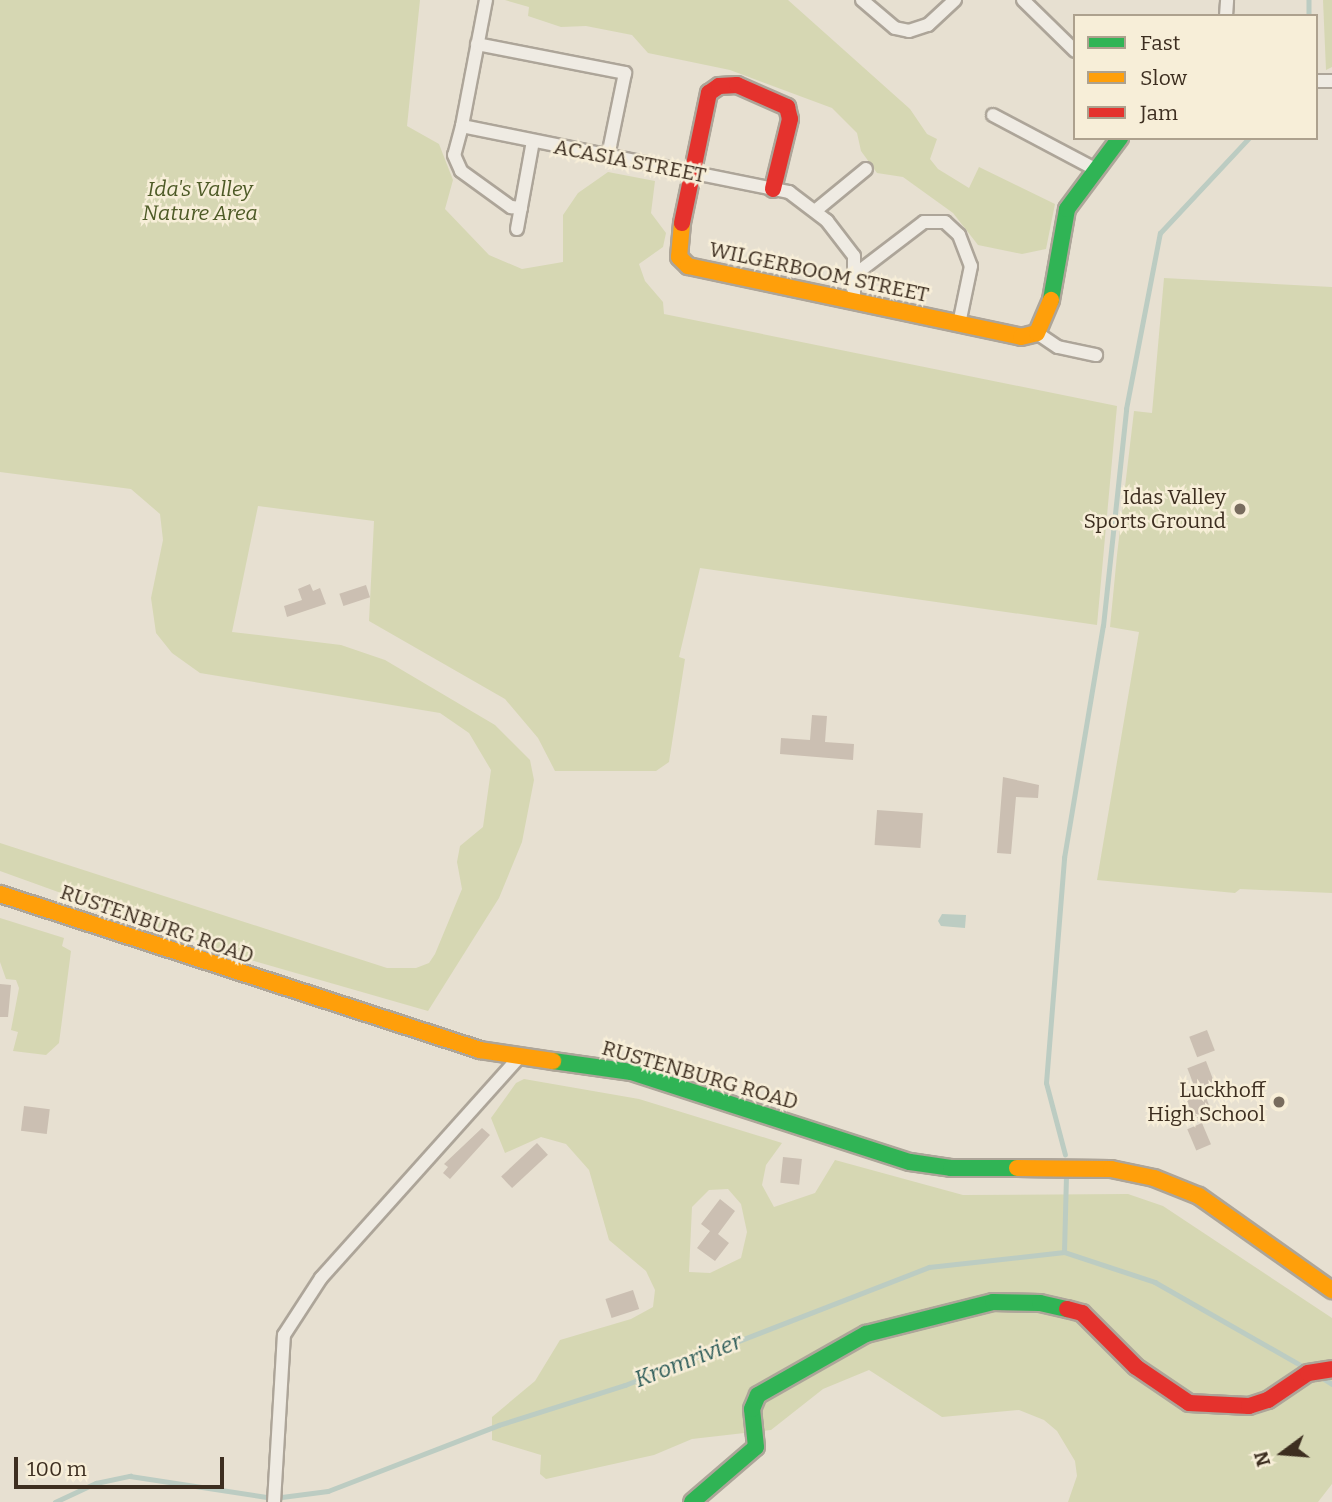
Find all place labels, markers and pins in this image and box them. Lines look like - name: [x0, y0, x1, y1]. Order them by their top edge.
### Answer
- place label: Idas Valley Sports Ground: [1083, 484, 1226, 534]
- marker: Idas Valley Sports Ground: [1232, 501, 1248, 517]
- place label: Luckhoff High School: [1147, 1077, 1265, 1127]
- marker: Luckhoff High School: [1271, 1094, 1287, 1110]

